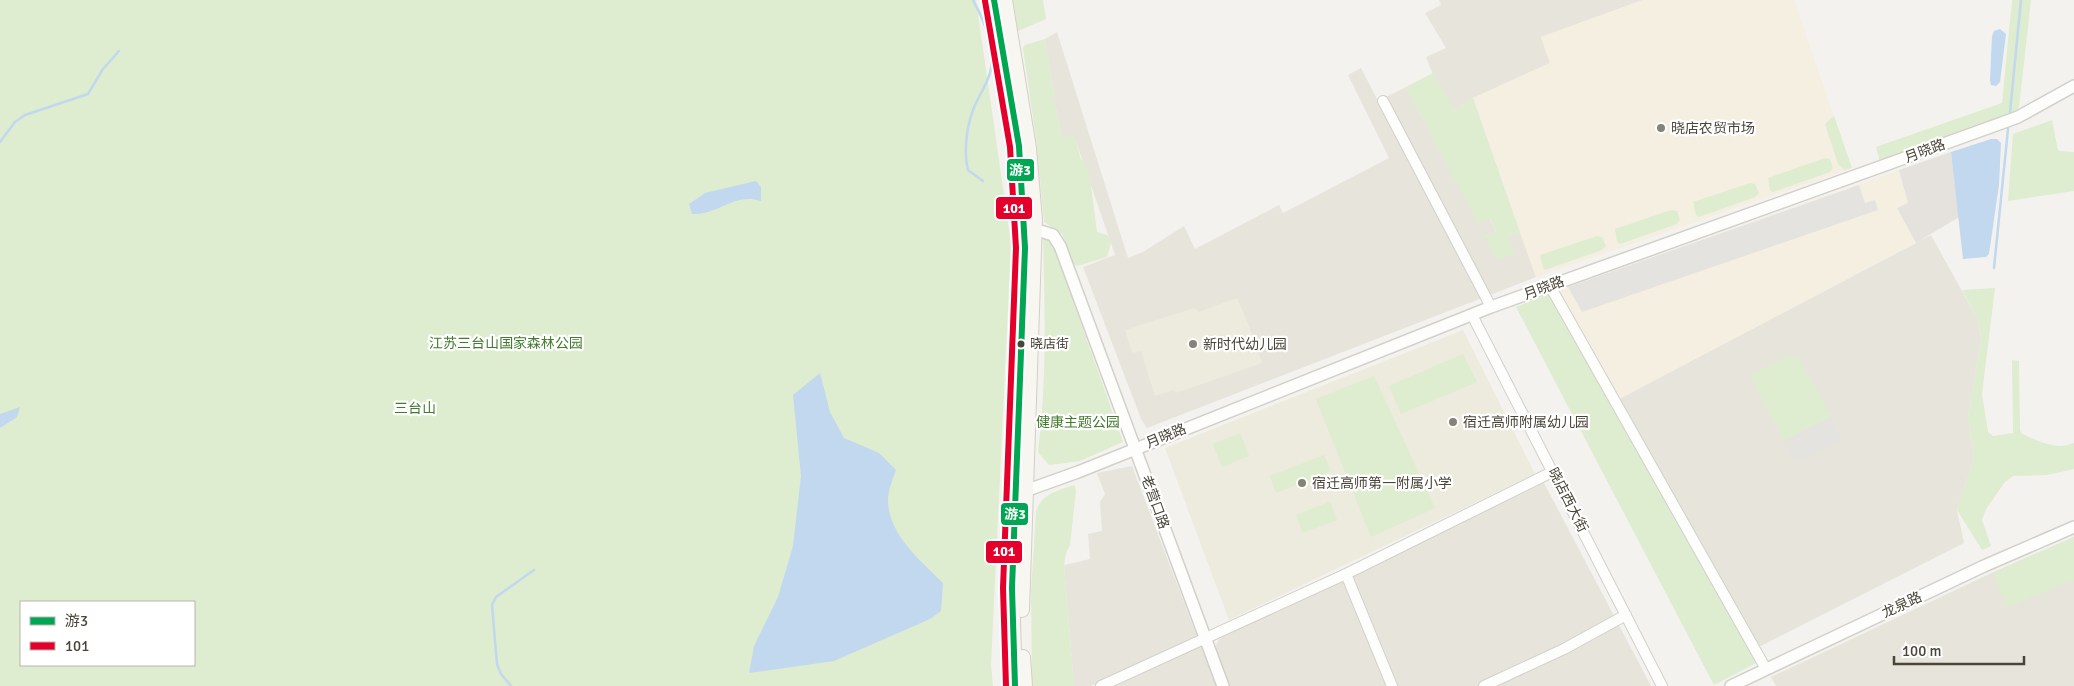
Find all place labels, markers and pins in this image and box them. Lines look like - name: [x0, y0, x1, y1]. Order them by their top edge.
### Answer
- place label: 晓店农贸市场: [1671, 120, 1755, 137]
- marker: 晓店农贸市场: [1655, 122, 1667, 134]
- place label: 晓店街: [1030, 336, 1069, 352]
- place label: 新时代幼儿园: [1203, 336, 1287, 353]
- marker: 新时代幼儿园: [1187, 338, 1199, 350]
- marker: 晓店街: [1016, 339, 1026, 349]
- place label: 宿迁高师附属幼儿园: [1463, 414, 1589, 431]
- marker: 宿迁高师附属幼儿园: [1447, 416, 1459, 428]
- place label: 宿迁高师第一附属小学: [1312, 475, 1452, 492]
- marker: 宿迁高师第一附属小学: [1296, 477, 1308, 489]

